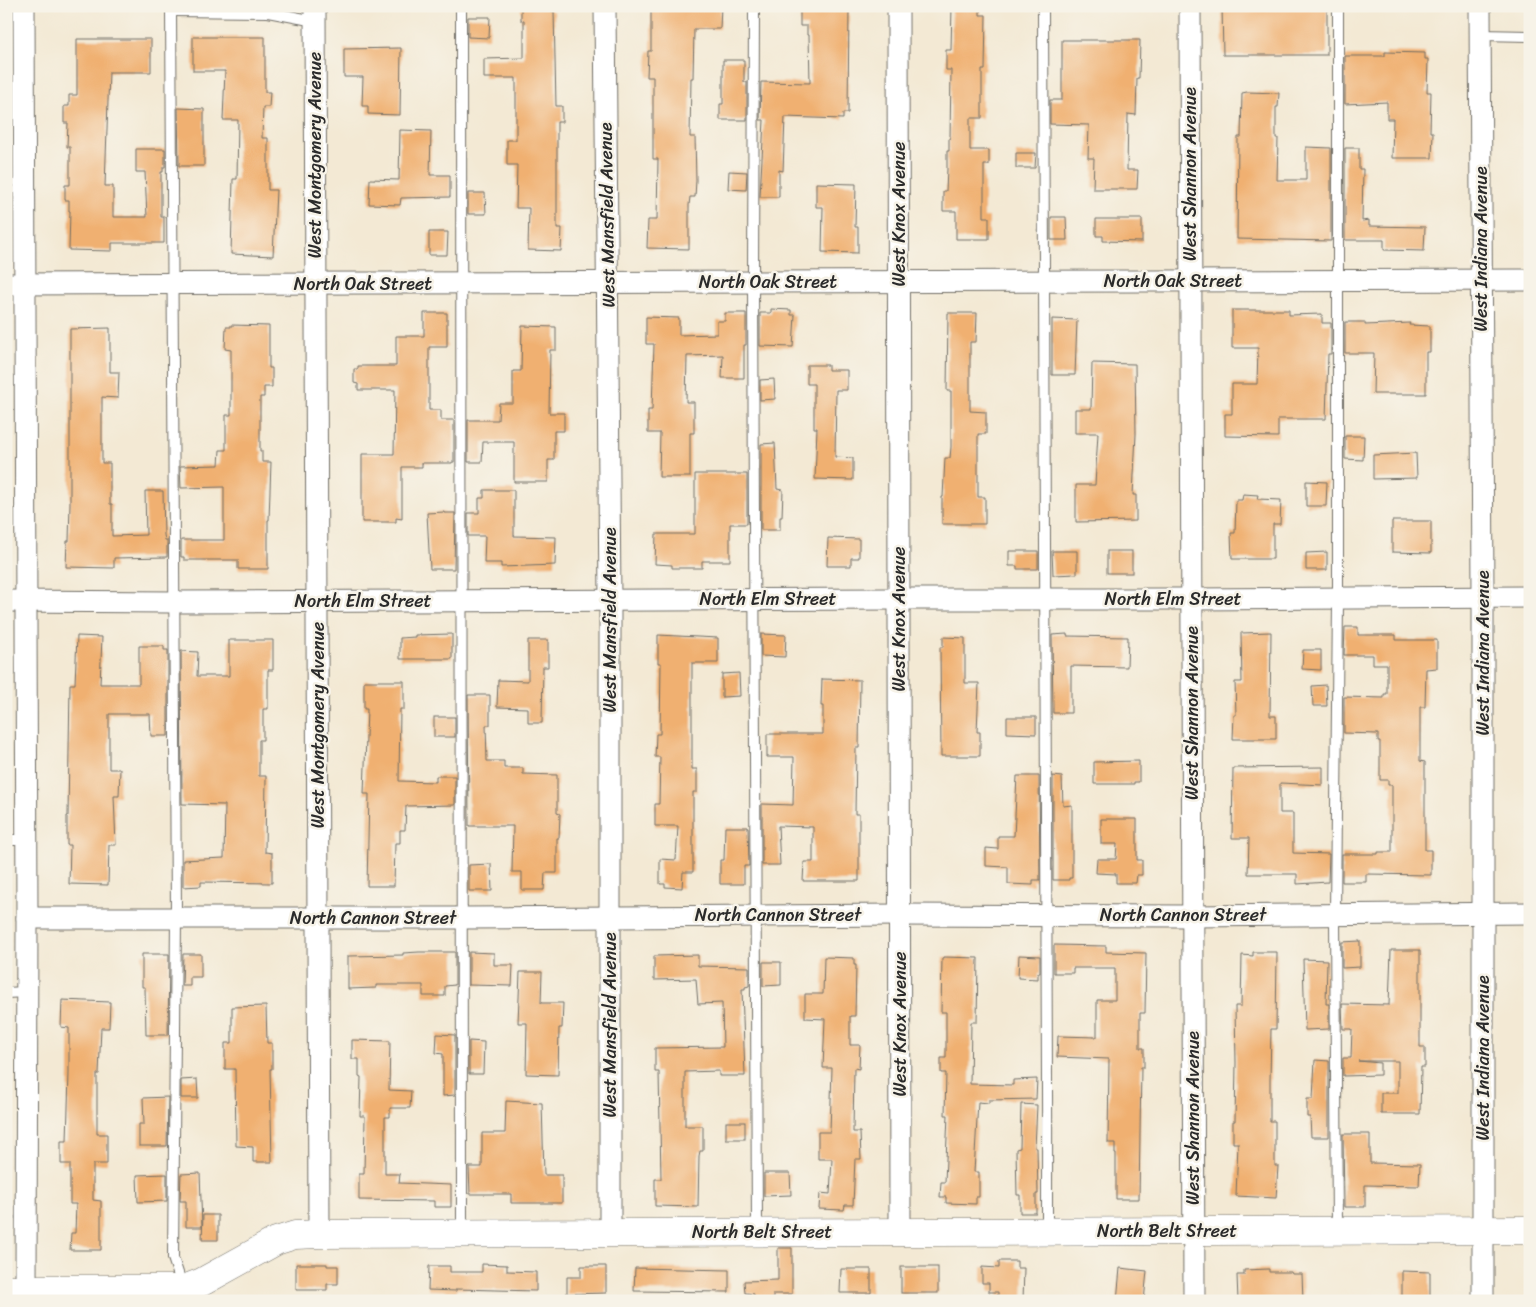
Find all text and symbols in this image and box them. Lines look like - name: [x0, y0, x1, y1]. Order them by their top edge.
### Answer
- street label: West Montgomery Avenue: [299, 52, 331, 258]
- street label: West Shannon Avenue: [1174, 87, 1206, 261]
- street label: West Mansfield Avenue: [589, 122, 625, 308]
- street label: West Knox Avenue: [883, 141, 915, 287]
- street label: West Indiana Avenue: [1465, 166, 1497, 332]
- street label: North Oak Street: [1104, 265, 1242, 297]
- street label: North Oak Street: [699, 266, 837, 298]
- street label: North Oak Street: [294, 268, 432, 300]
- street label: West Mansfield Avenue: [594, 527, 626, 713]
- street label: West Knox Avenue: [883, 546, 915, 692]
- street label: West Indiana Avenue: [1467, 570, 1499, 736]
- street label: North Elm Street: [700, 583, 837, 615]
- street label: North Elm Street: [1105, 583, 1242, 615]
- street label: North Elm Street: [295, 585, 432, 617]
- street label: West Montgomery Avenue: [302, 622, 334, 828]
- street label: West Shannon Avenue: [1176, 626, 1208, 800]
- street label: North Cannon Street: [695, 899, 862, 931]
- street label: North Cannon Street: [1100, 899, 1267, 931]
- street label: North Cannon Street: [290, 902, 457, 934]
- street label: West Mansfield Avenue: [594, 932, 626, 1118]
- street label: West Knox Avenue: [884, 951, 916, 1097]
- street label: West Indiana Avenue: [1467, 975, 1499, 1141]
- street label: West Shannon Avenue: [1177, 1031, 1209, 1205]
- street label: North Belt Street: [1097, 1215, 1237, 1247]
- street label: North Belt Street: [692, 1216, 832, 1248]

